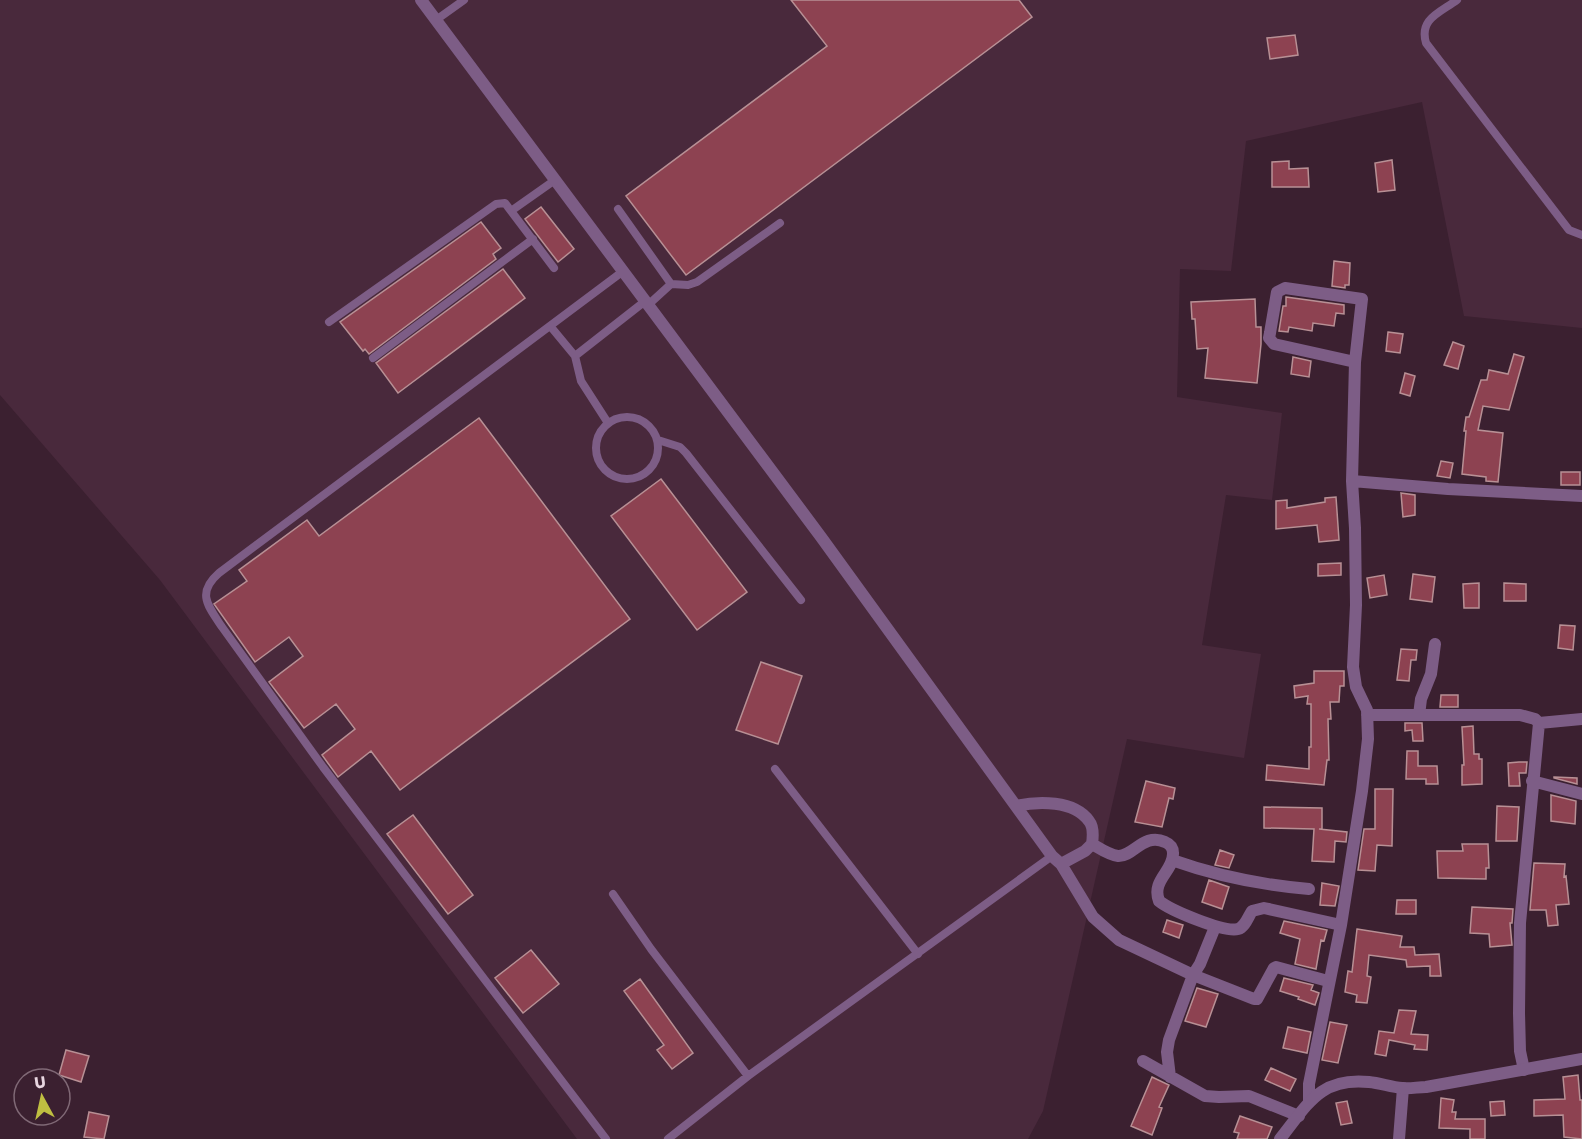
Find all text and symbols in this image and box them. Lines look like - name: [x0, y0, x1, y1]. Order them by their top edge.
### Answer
- north arrow: [12, 1067, 72, 1127]
- text: U: [33, 1070, 47, 1095]

